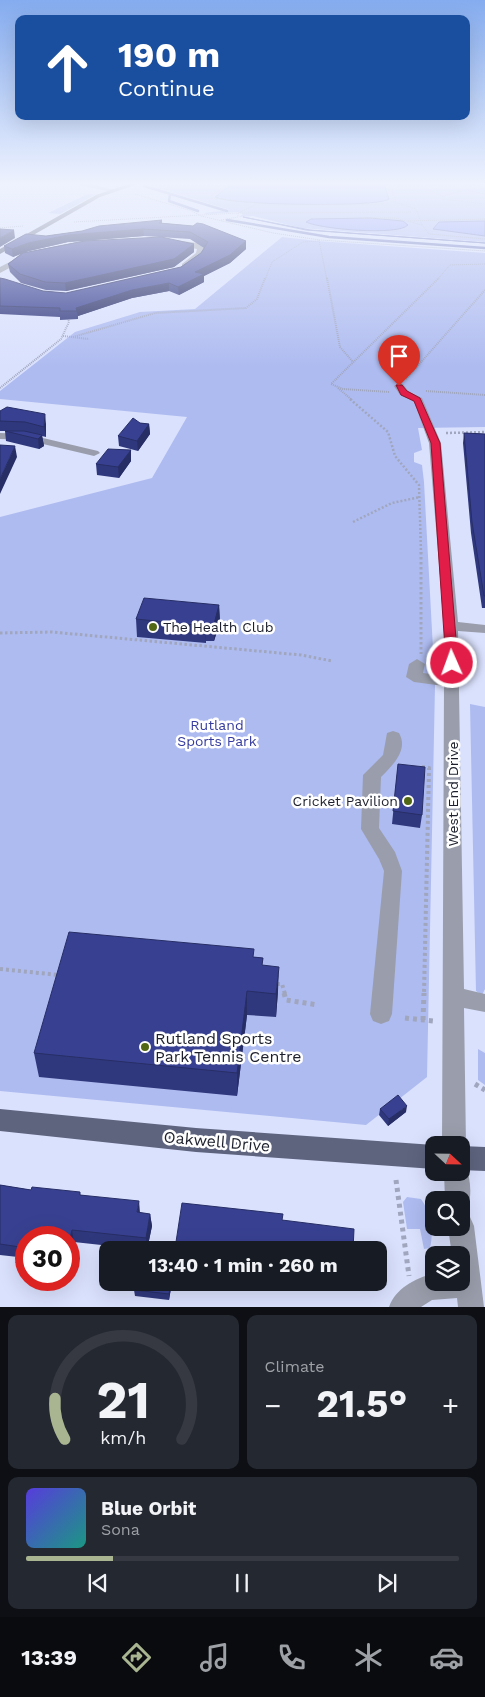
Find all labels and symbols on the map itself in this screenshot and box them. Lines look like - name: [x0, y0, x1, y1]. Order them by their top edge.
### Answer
- pin: [378, 335, 420, 386]
- place label: The Health Club: [163, 619, 273, 635]
- marker: The Health Club: [147, 621, 159, 633]
- position arrow: [425, 636, 477, 688]
- park label: Rutland Sports Park: [177, 717, 257, 749]
- street label: West End Drive: [445, 741, 461, 847]
- place label: Cricket Pavilion: [293, 793, 398, 809]
- marker: Cricket Pavilion: [402, 795, 414, 807]
- place label: Rutland Sports Park Tennis Centre: [155, 1029, 301, 1066]
- marker: Rutland Sports Park Tennis Centre: [139, 1041, 151, 1053]
- street label: Oakwell Drive: [163, 1127, 271, 1156]
- north arrow: [425, 1136, 470, 1181]
- speed limit sign: 30: [15, 1226, 80, 1291]

